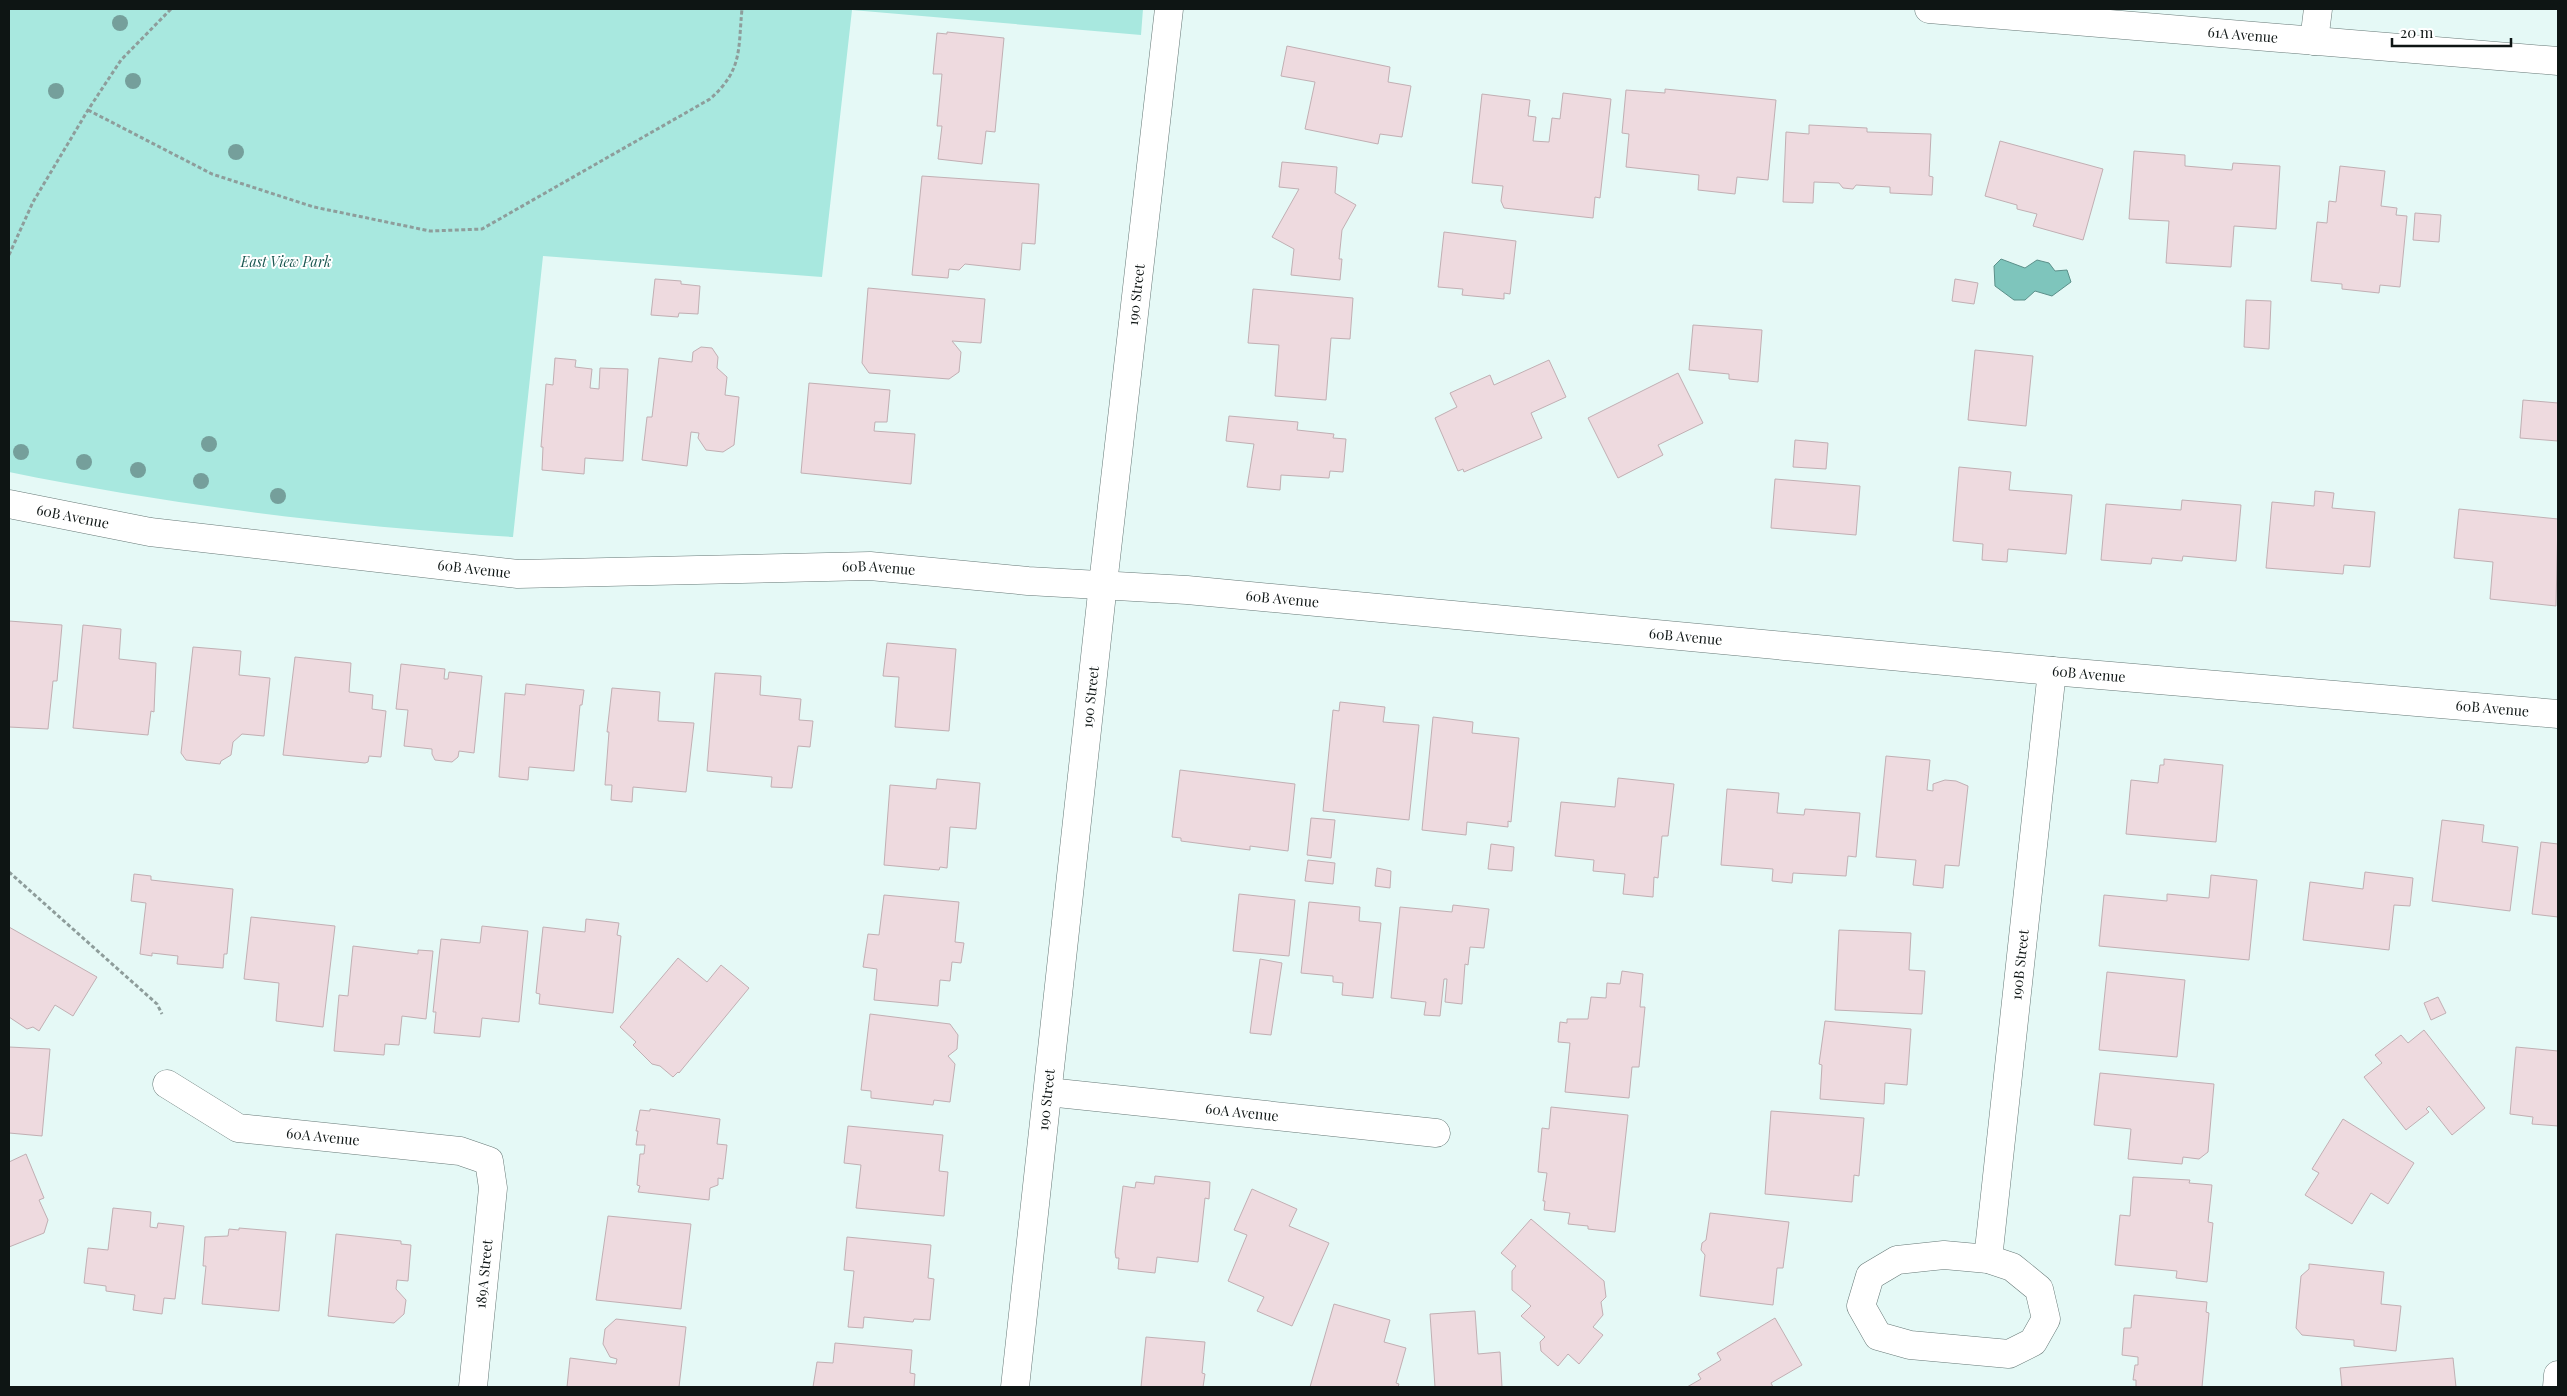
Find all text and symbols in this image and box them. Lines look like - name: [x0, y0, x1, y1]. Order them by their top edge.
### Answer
- scale bar: [2392, 15, 2511, 47]
- street label: 61A Avenue: [2207, 22, 2279, 47]
- text: 20 m: [2400, 22, 2434, 42]
- park label: East View Park: [240, 252, 331, 271]
- street label: 190 Street: [1123, 262, 1149, 326]
- street label: 60B Avenue: [35, 500, 111, 533]
- street label: 60B Avenue: [437, 555, 512, 582]
- street label: 60B Avenue: [842, 556, 916, 579]
- street label: 60B Avenue: [1245, 586, 1320, 611]
- street label: 60B Avenue: [1648, 623, 1723, 649]
- street label: 60B Avenue: [2051, 661, 2126, 686]
- street label: 190 Street: [1077, 664, 1103, 729]
- street label: 60B Avenue: [2455, 695, 2530, 721]
- street label: 190B Street: [2006, 928, 2033, 1001]
- street label: 190 Street: [1033, 1067, 1059, 1131]
- street label: 60A Avenue: [1204, 1099, 1280, 1125]
- street label: 60A Avenue: [285, 1123, 361, 1150]
- street label: 189A Street: [470, 1237, 497, 1309]

